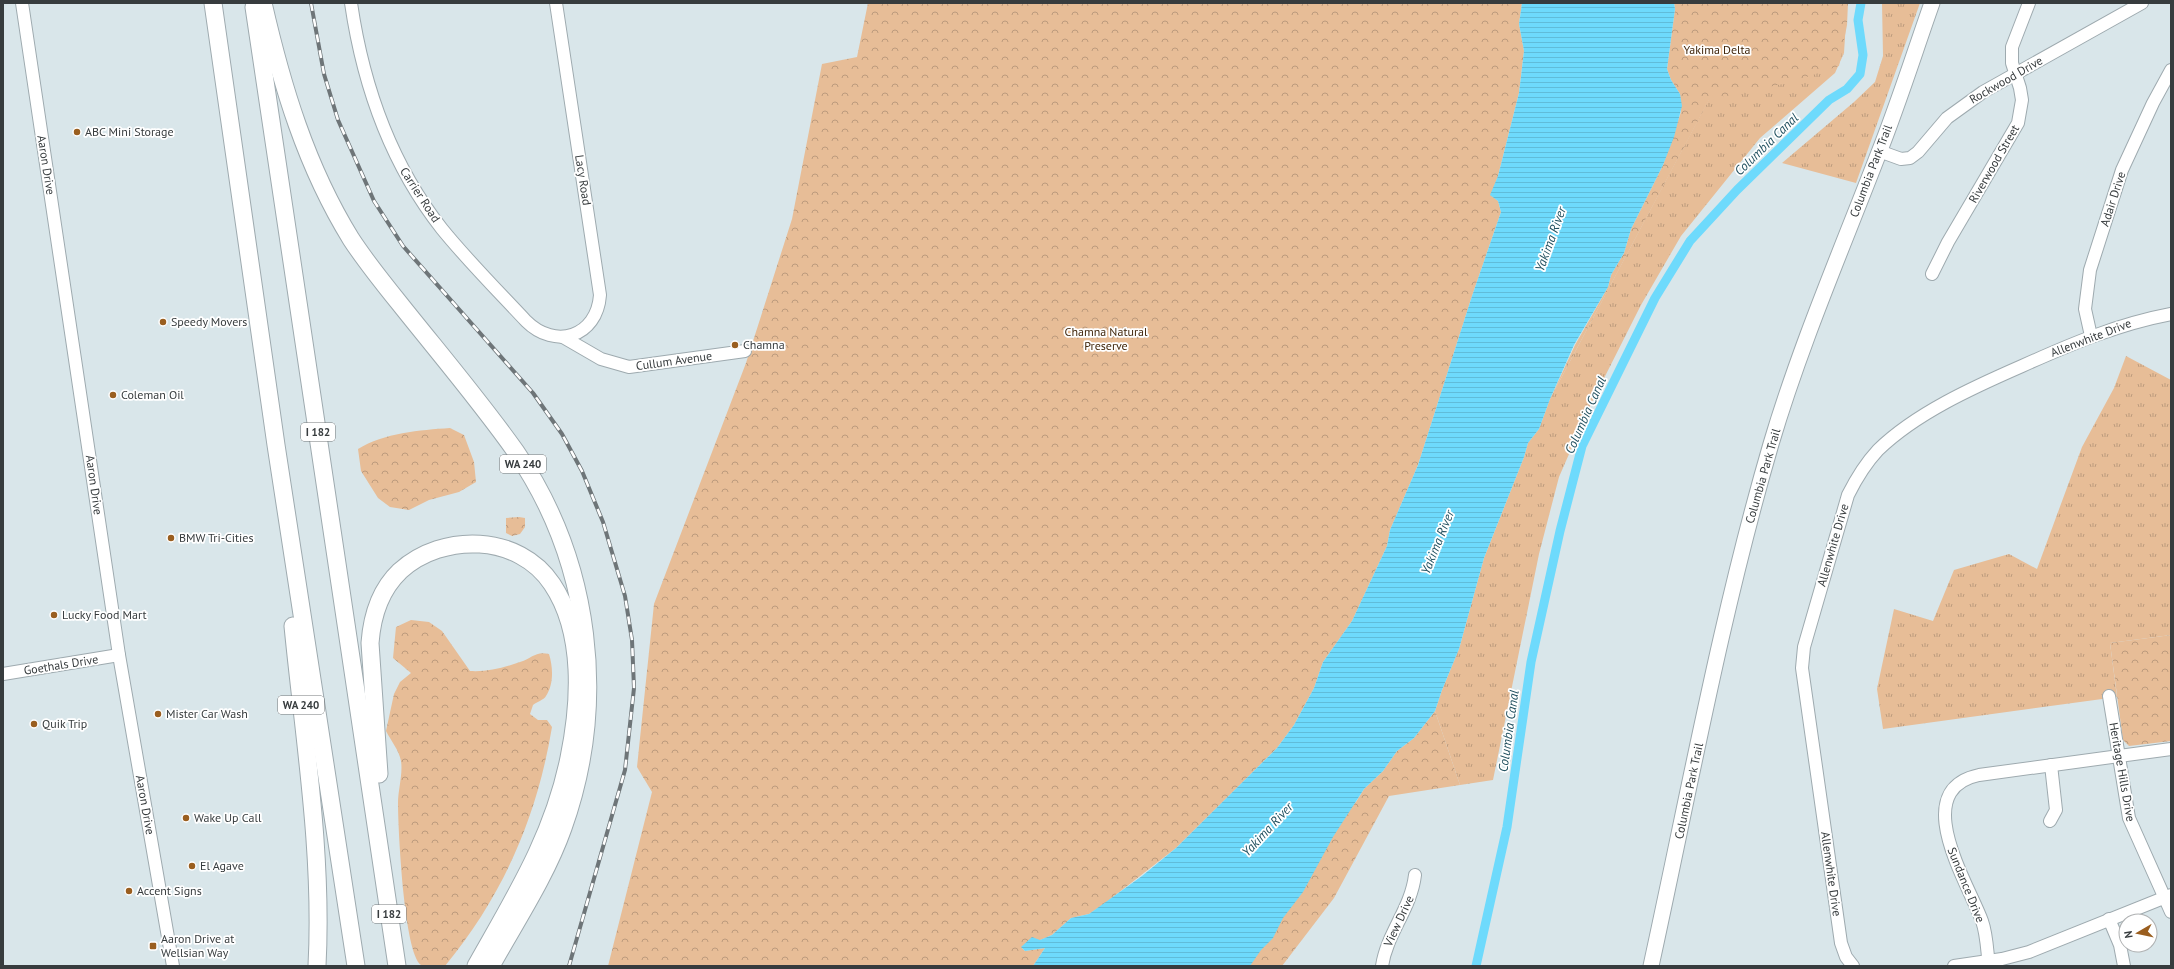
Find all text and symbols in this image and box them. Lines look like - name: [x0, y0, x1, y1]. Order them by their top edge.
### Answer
- park label: Yakima Delta: [1683, 42, 1751, 57]
- street label: Rockwood Drive: [1966, 53, 2045, 107]
- water label: Columbia Canal: [1731, 109, 1802, 179]
- street label: Columbia Park Trail: [1846, 122, 1895, 219]
- street label: Riverwood Street: [1965, 122, 2022, 206]
- place label: ABC Mini Storage: [85, 124, 174, 139]
- marker: ABC Mini Storage: [72, 127, 82, 137]
- street label: Aaron Drive: [34, 134, 59, 196]
- street label: Lacy Road: [572, 154, 595, 206]
- street label: Carrier Road: [397, 164, 444, 225]
- street label: Adair Drive: [2097, 170, 2128, 228]
- water label: Yakima River: [1531, 204, 1570, 274]
- place label: Speedy Movers: [171, 314, 247, 329]
- street label: Allenwhite Drive: [2048, 315, 2133, 360]
- marker: Speedy Movers: [158, 317, 168, 327]
- park label: Chamna Natural Preserve: [1065, 324, 1148, 353]
- place label: Chamna: [743, 337, 785, 352]
- marker: Chamna: [730, 340, 740, 350]
- street label: Cullum Avenue: [635, 348, 713, 373]
- water label: Columbia Canal: [1561, 374, 1610, 456]
- place label: Coleman Oil: [121, 387, 184, 402]
- marker: Coleman Oil: [108, 390, 118, 400]
- road number: I 182: [301, 423, 335, 441]
- street label: Columbia Park Trail: [1742, 426, 1783, 525]
- street label: Aaron Drive: [83, 454, 106, 516]
- road number: WA 240: [500, 455, 546, 473]
- street label: Allenwhite Drive: [1814, 502, 1852, 588]
- water label: Yakima River: [1417, 507, 1458, 577]
- place label: BMW Tri-Cities: [179, 530, 254, 545]
- marker: BMW Tri-Cities: [166, 533, 176, 543]
- place label: Lucky Food Mart: [62, 607, 147, 622]
- marker: Lucky Food Mart: [49, 610, 59, 620]
- street label: Goethals Drive: [23, 651, 99, 678]
- water label: Columbia Canal: [1494, 689, 1523, 773]
- road number: WA 240: [278, 696, 324, 714]
- place label: Mister Car Wash: [166, 706, 248, 721]
- marker: Mister Car Wash: [153, 709, 163, 719]
- place label: Quik Trip: [42, 716, 87, 731]
- marker: Quik Trip: [29, 719, 39, 729]
- street label: Heritage Hills Drive: [2106, 721, 2139, 823]
- street label: Columbia Park Trail: [1671, 741, 1706, 840]
- street label: Aaron Drive: [133, 774, 158, 836]
- water label: Yakima River: [1238, 798, 1297, 860]
- place label: Wake Up Call: [194, 810, 262, 825]
- marker: Wake Up Call: [181, 813, 191, 823]
- street label: Allenwhite Drive: [1818, 831, 1845, 917]
- street label: Sundance Drive: [1945, 845, 1988, 925]
- place label: El Agave: [200, 858, 244, 873]
- marker: El Agave: [187, 861, 197, 871]
- place label: Accent Signs: [137, 883, 202, 898]
- marker: Accent Signs: [124, 886, 134, 896]
- street label: View Drive: [1380, 893, 1417, 950]
- road number: I 182: [372, 905, 406, 923]
- north arrow: [2118, 913, 2158, 953]
- text: N: [2121, 930, 2136, 939]
- place label: Aaron Drive at Wellsian Way: [161, 931, 234, 960]
- marker: Aaron Drive at Wellsian Way: [148, 941, 158, 951]

